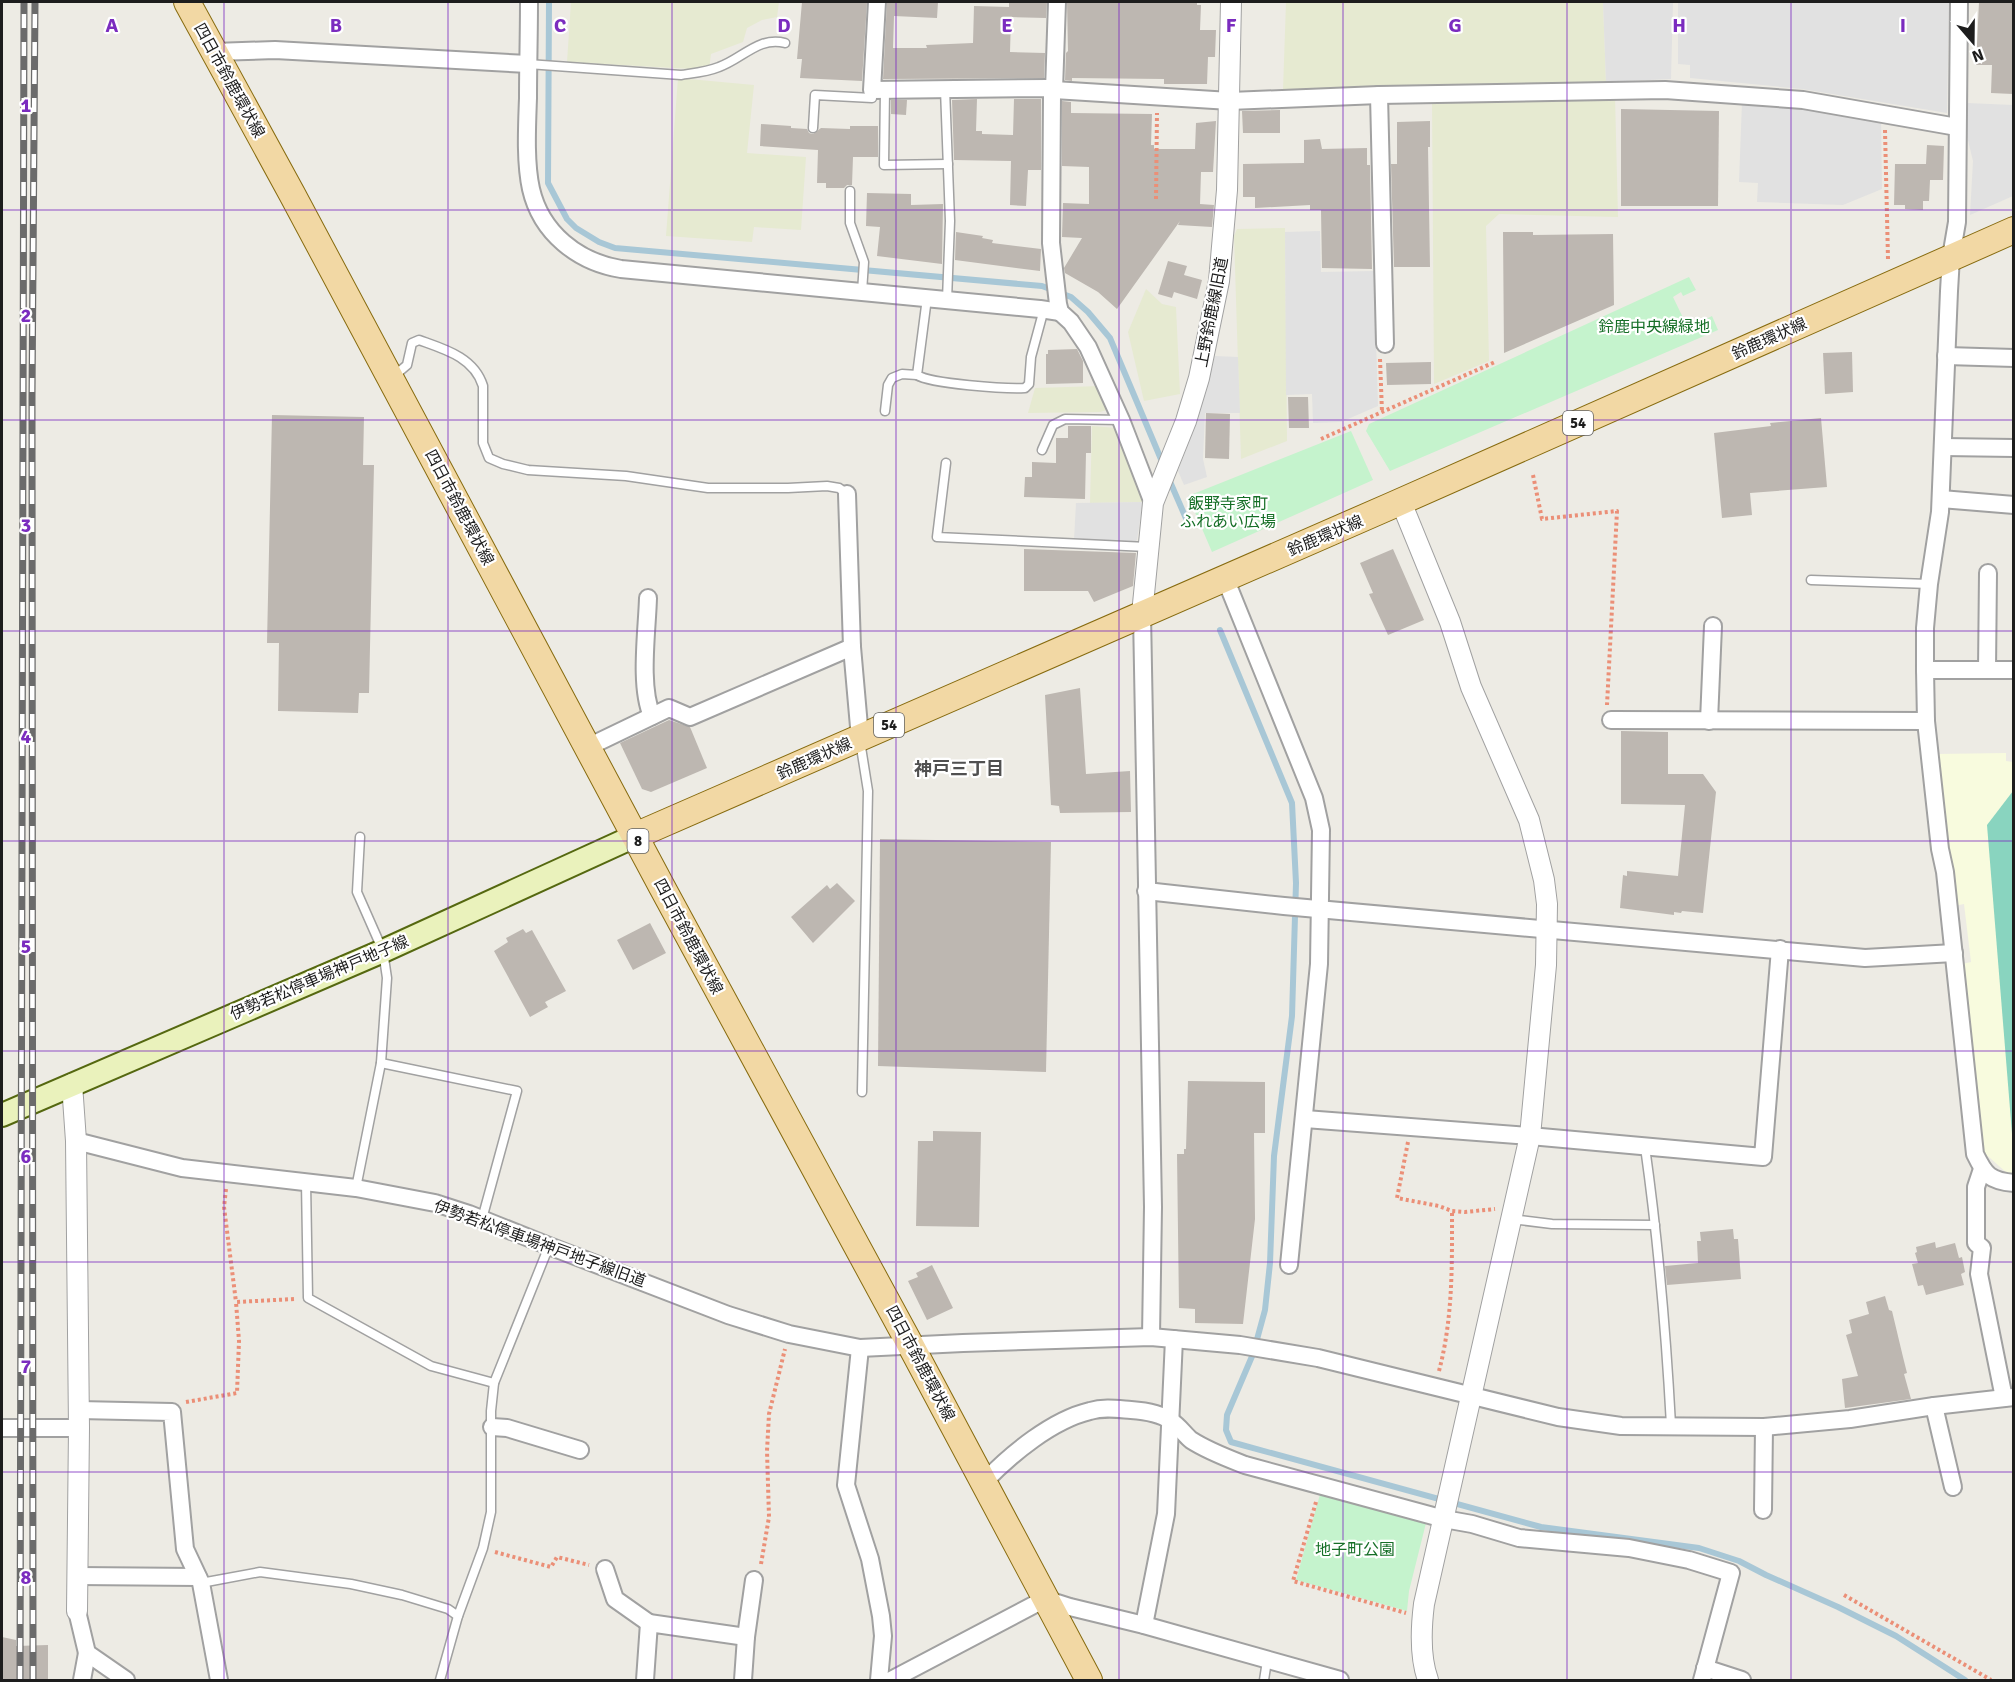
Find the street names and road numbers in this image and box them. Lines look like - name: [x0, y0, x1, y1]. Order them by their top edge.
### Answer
- street label: 四日市鈴鹿環状線: [189, 20, 269, 141]
- street label: 上野鈴鹿線旧道: [1191, 255, 1232, 369]
- street label: 鈴鹿環状線: [1729, 314, 1810, 364]
- road number: 54: [1563, 411, 1593, 435]
- street label: 四日市鈴鹿環状線: [420, 446, 498, 569]
- street label: 鈴鹿環状線: [1285, 511, 1366, 561]
- road number: 54: [874, 713, 904, 737]
- street label: 鈴鹿環状線: [774, 734, 855, 784]
- road number: 8: [628, 829, 648, 853]
- street label: 四日市鈴鹿環状線: [649, 875, 727, 998]
- street label: 伊勢若松停車場神戸地子線: [227, 931, 412, 1025]
- street label: 伊勢若松停車場神戸地子線旧道: [431, 1196, 648, 1292]
- street label: 四日市鈴鹿環状線: [881, 1302, 959, 1425]

